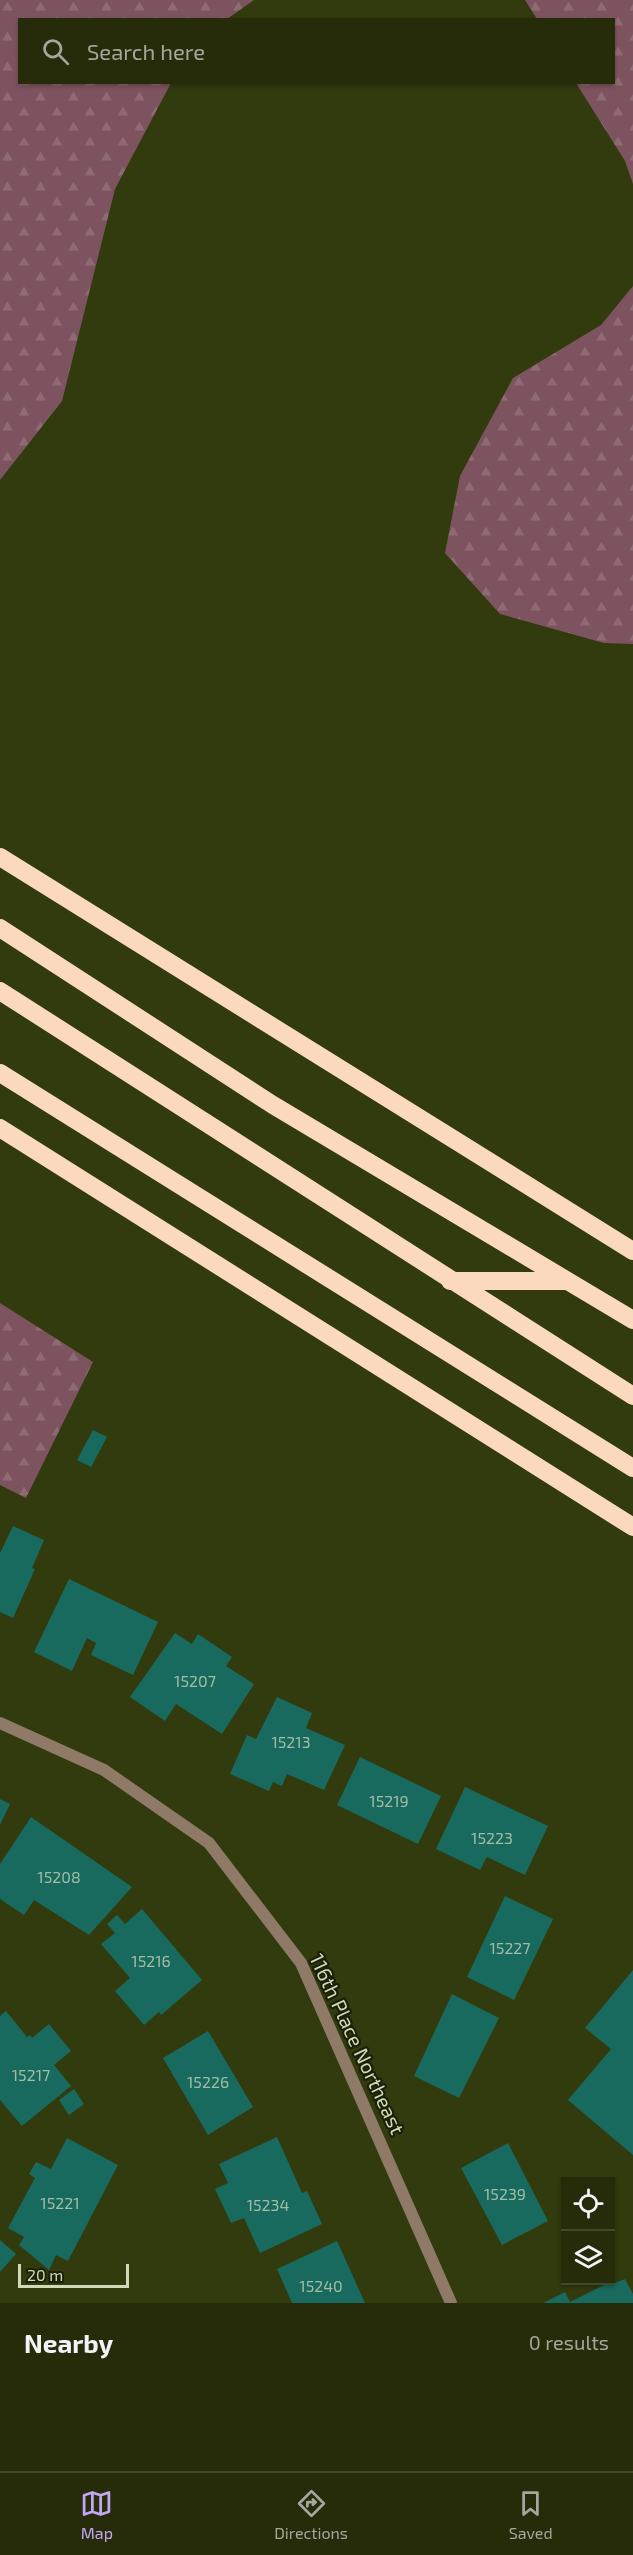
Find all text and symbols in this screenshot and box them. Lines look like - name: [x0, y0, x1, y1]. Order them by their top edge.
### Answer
- search box: [18, 18, 615, 84]
- icon: search: [39, 35, 72, 68]
- text: Search here: [87, 38, 205, 64]
- house number: 15207: [174, 1671, 216, 1690]
- house number: 15213: [271, 1732, 311, 1751]
- house number: 15219: [369, 1791, 409, 1810]
- house number: 15223: [471, 1828, 513, 1847]
- house number: 15208: [37, 1867, 81, 1886]
- house number: 15227: [489, 1938, 531, 1957]
- street label: 116th Place Northeast: [305, 1949, 411, 2138]
- house number: 15216: [131, 1951, 171, 1970]
- house number: 15217: [12, 2065, 50, 2084]
- house number: 15226: [187, 2072, 229, 2091]
- map controls: [561, 2177, 615, 2285]
- button: locate: [561, 2177, 615, 2231]
- house number: 15239: [484, 2184, 526, 2203]
- house number: 15221: [40, 2193, 80, 2212]
- house number: 15234: [247, 2195, 289, 2214]
- button: layers: [561, 2231, 615, 2285]
- scale bar: [18, 2261, 129, 2288]
- text: 20 m: [27, 2265, 63, 2284]
- house number: 15240: [299, 2276, 343, 2295]
- text: Nearby: [24, 2327, 113, 2358]
- text: 0 results: [529, 2330, 609, 2354]
- tab: Map: [80, 2487, 113, 2542]
- tab: Directions: [274, 2487, 348, 2542]
- tab: Saved: [509, 2487, 553, 2542]

